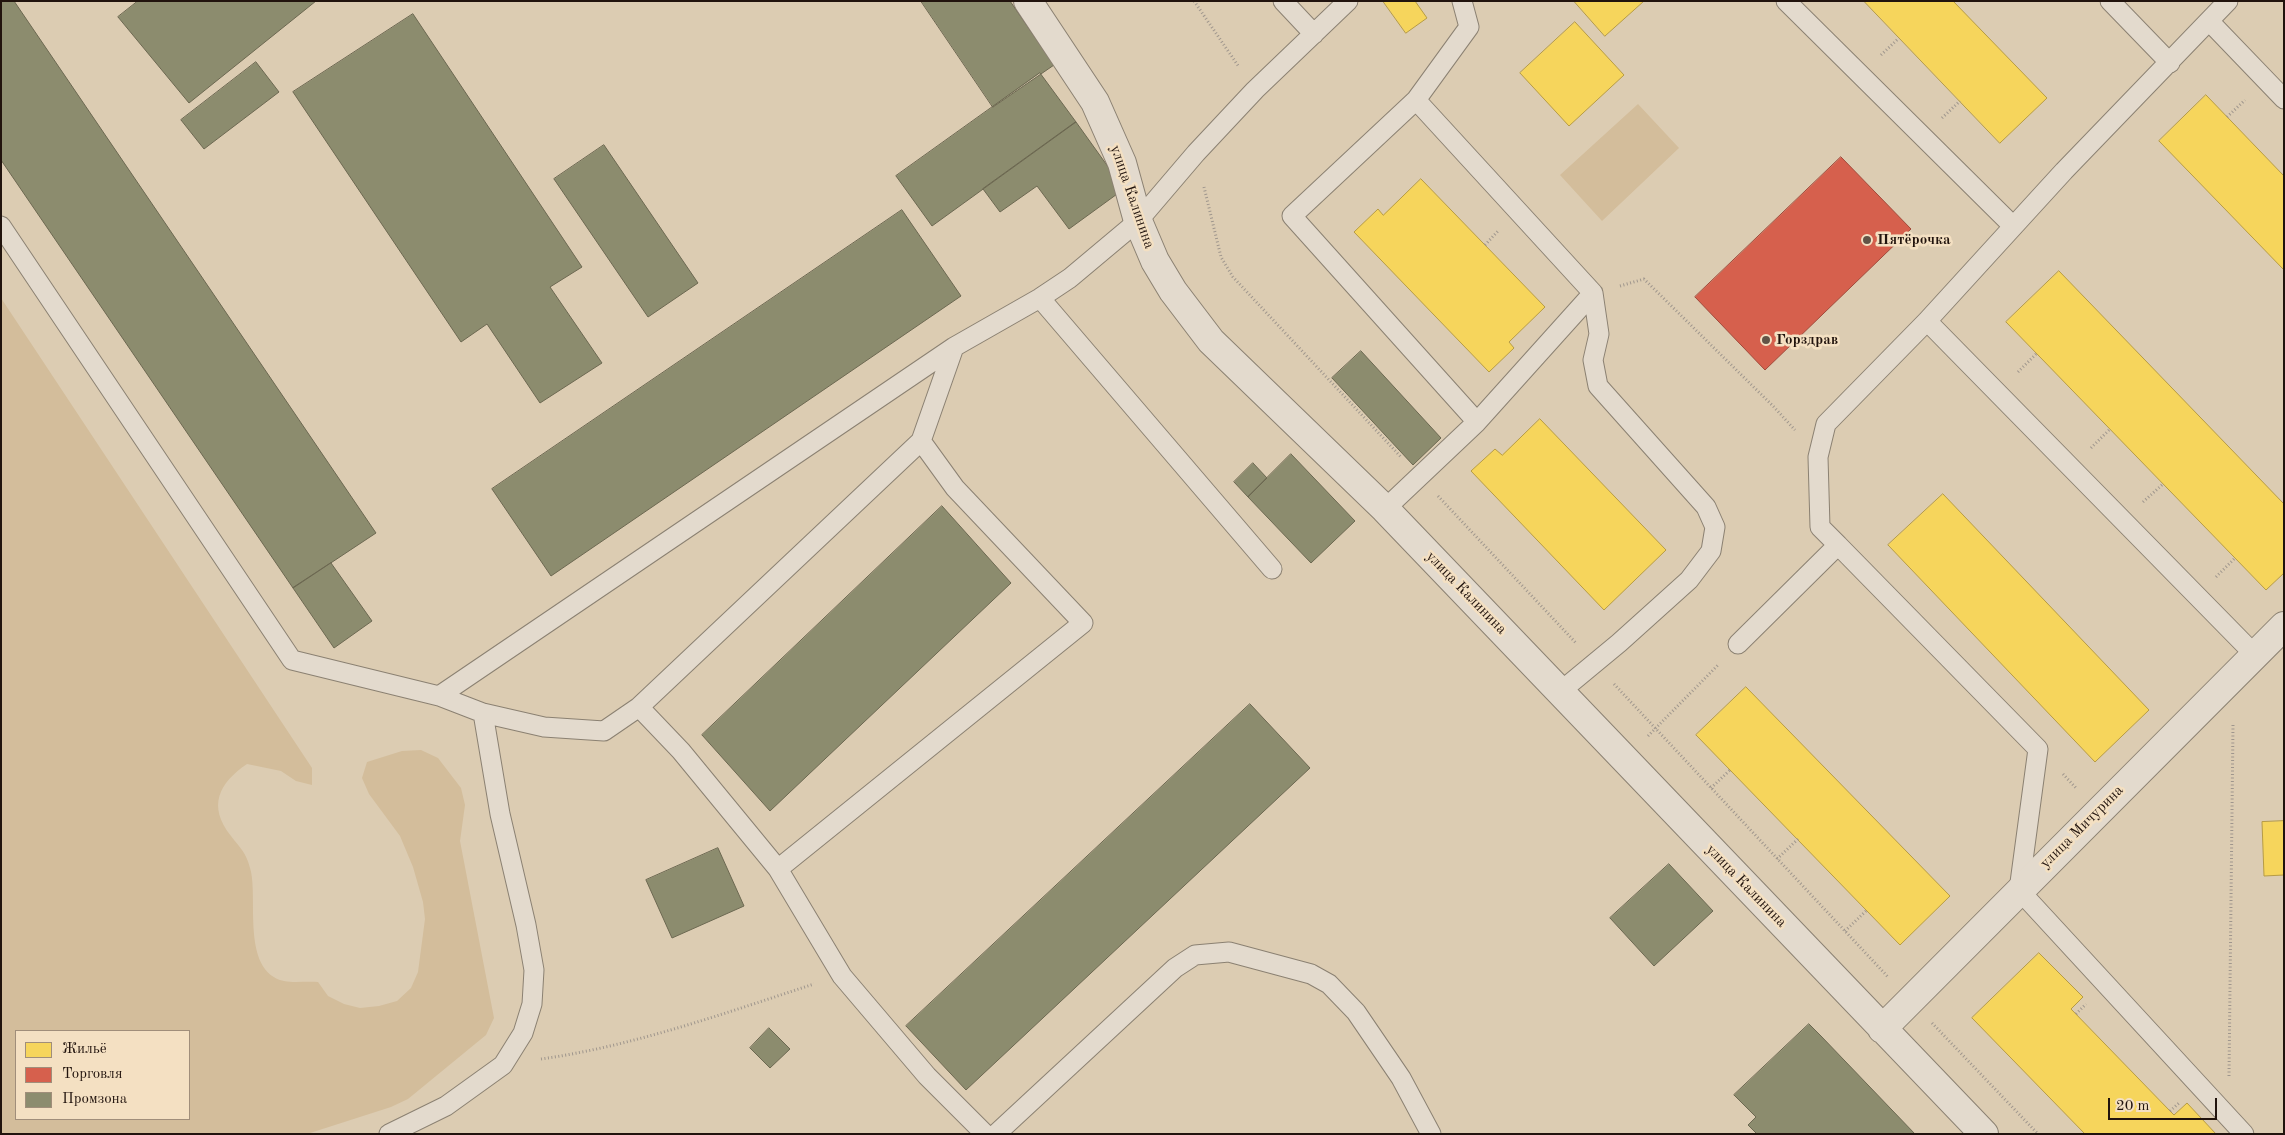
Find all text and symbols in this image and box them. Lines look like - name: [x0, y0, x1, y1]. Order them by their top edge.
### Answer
- street label: улица Калинина: [1106, 143, 1158, 251]
- place label: Пятёрочка: [1877, 231, 1951, 249]
- marker: Пятёрочка: [1861, 234, 1873, 246]
- place label: Горздрав: [1776, 331, 1838, 349]
- marker: Горздрав: [1760, 334, 1772, 346]
- street label: улица Калинина: [1422, 548, 1510, 638]
- street label: улица Мичурина: [2037, 782, 2127, 872]
- street label: улица Калинина: [1702, 841, 1790, 931]
- legend: [15, 1030, 190, 1120]
- text: Жильё: [62, 1042, 107, 1057]
- text: Торговля: [62, 1067, 123, 1082]
- scale bar: [2110, 1088, 2219, 1120]
- text: Промзона: [62, 1092, 127, 1107]
- text: 20 m: [2116, 1099, 2150, 1114]

